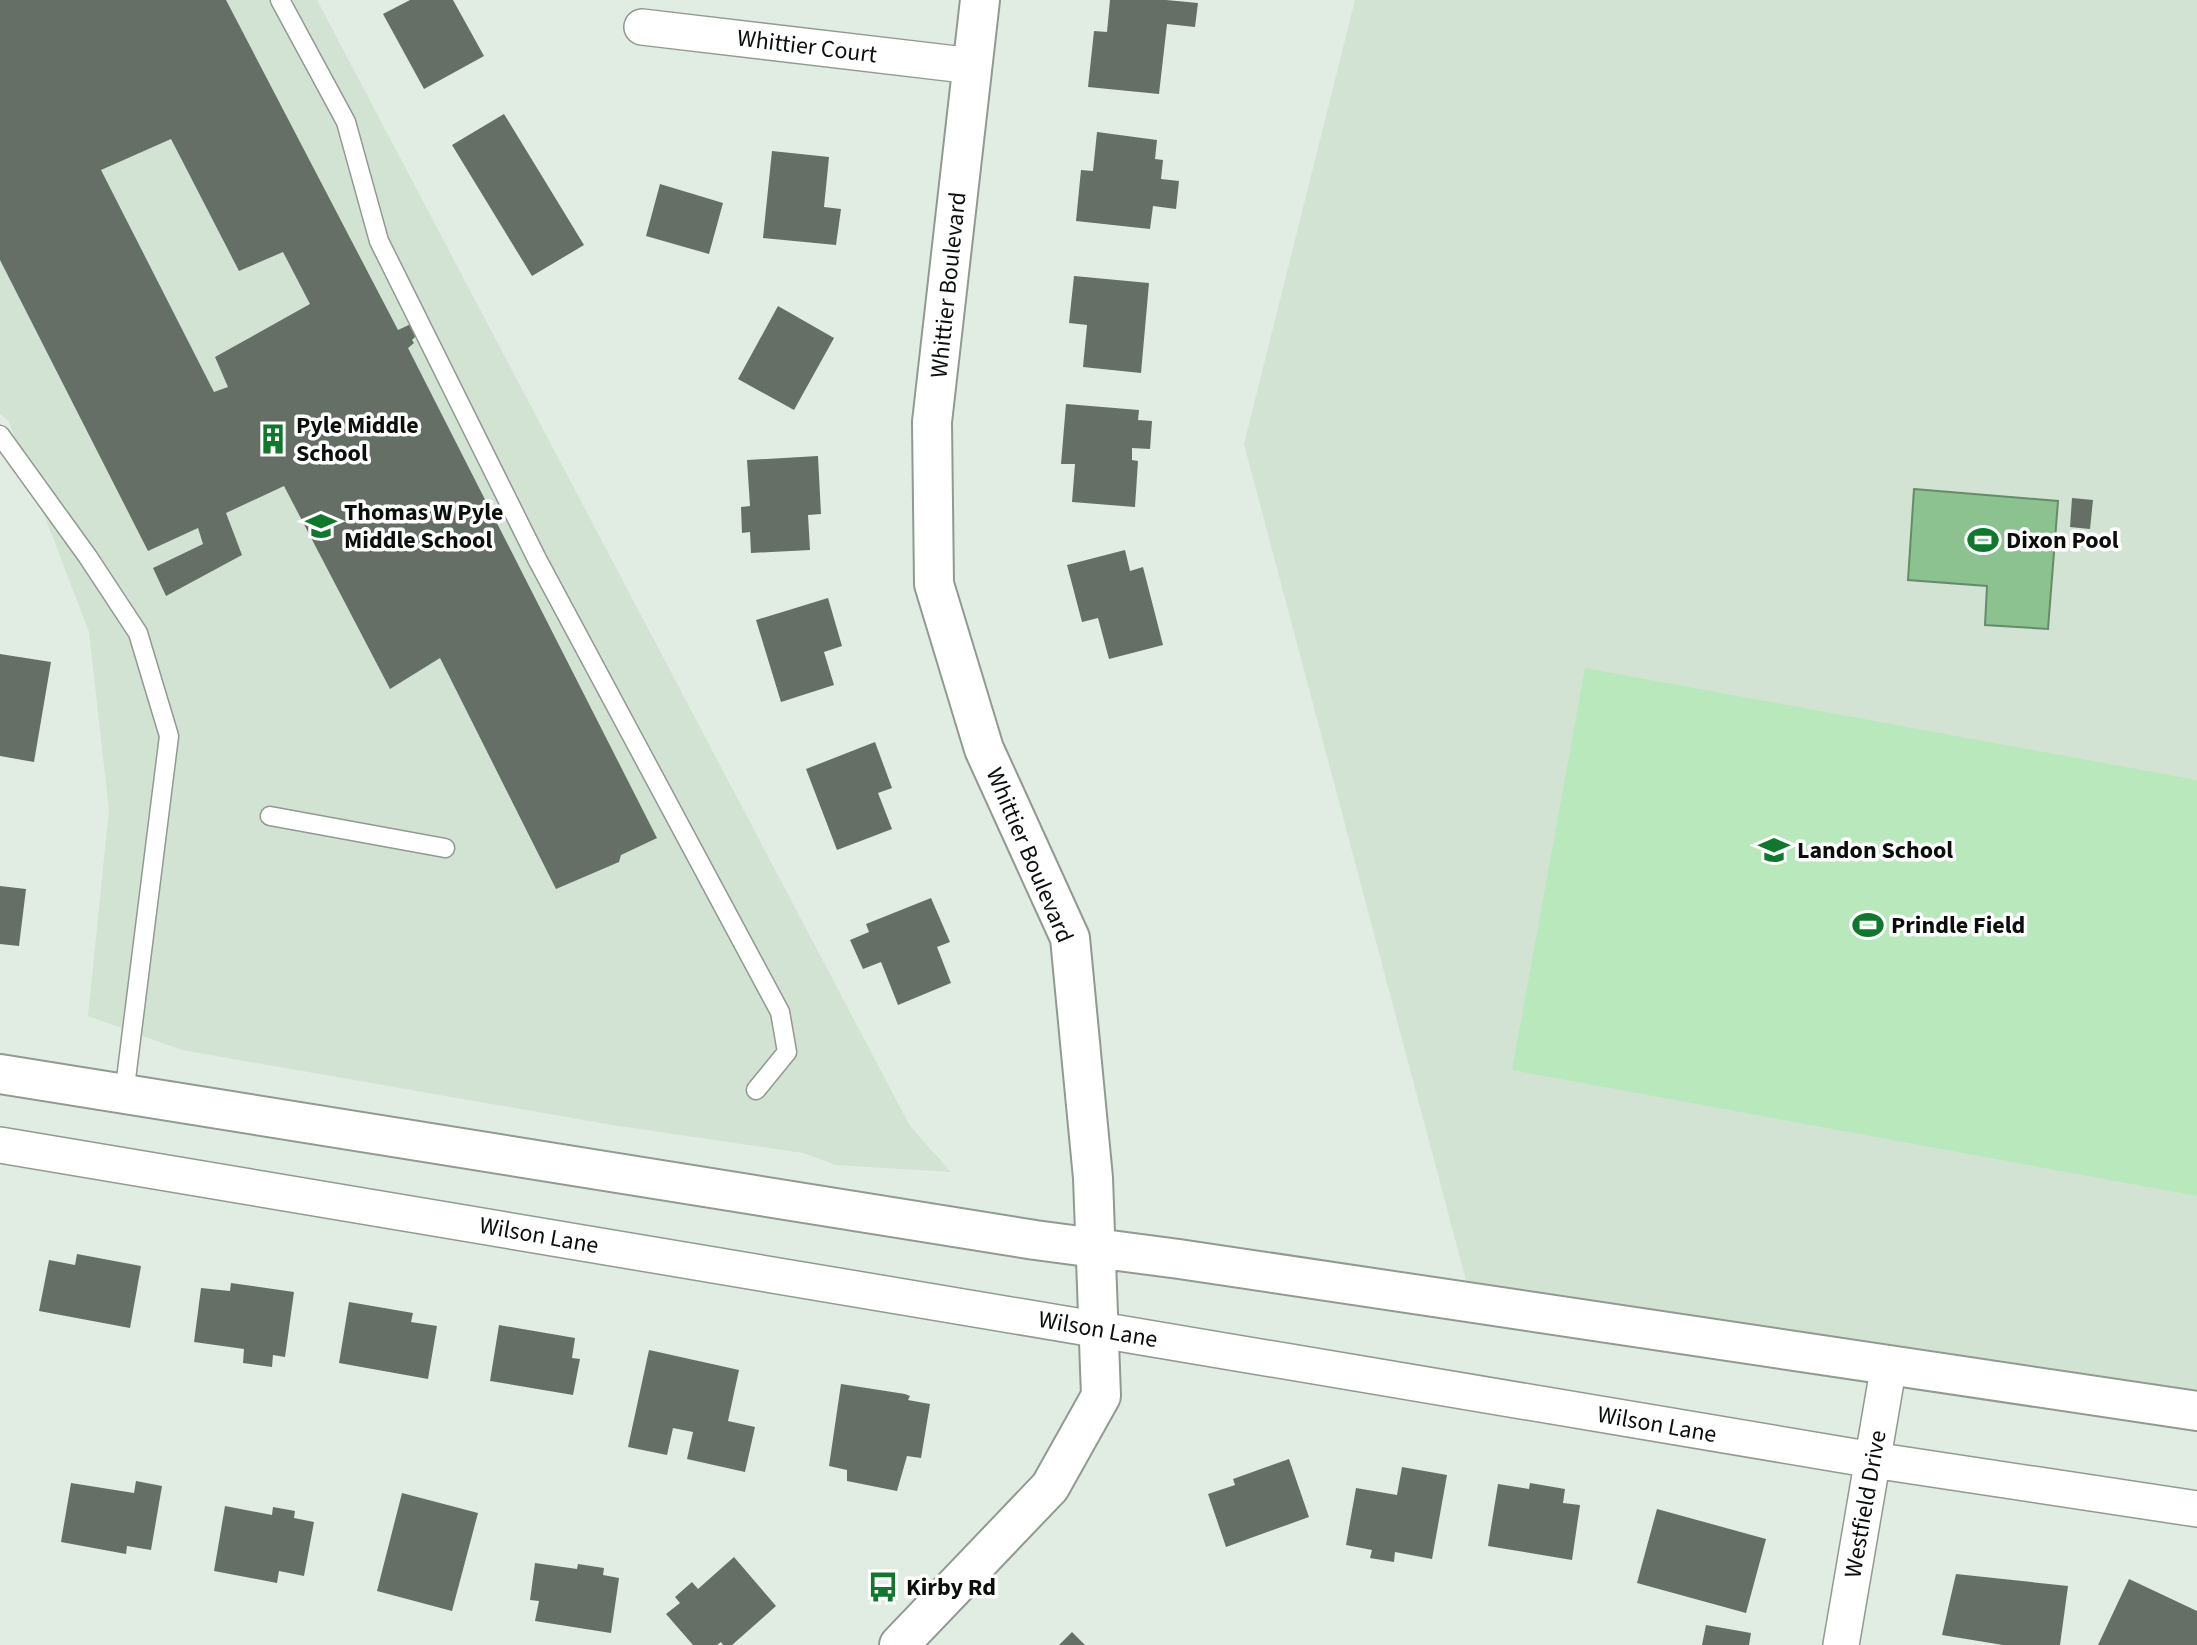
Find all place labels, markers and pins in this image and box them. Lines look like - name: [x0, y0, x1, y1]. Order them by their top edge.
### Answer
- place label: Pyle Middle School: [296, 408, 419, 471]
- building icon: Pyle Middle School: [256, 422, 290, 456]
- place label: Thomas W Pyle Middle School: [344, 495, 503, 558]
- school or university icon: Thomas W Pyle Middle School: [304, 509, 338, 543]
- sports icon: Dixon Pool: [1966, 523, 2000, 557]
- place label: Dixon Pool: [2006, 523, 2119, 558]
- school or university icon: Landon School: [1757, 833, 1791, 867]
- place label: Landon School: [1797, 833, 1953, 868]
- sports icon: Prindle Field: [1851, 908, 1885, 942]
- place label: Prindle Field: [1891, 908, 2025, 943]
- bus stop icon: Kirby Rd: [866, 1570, 900, 1604]
- place label: Kirby Rd: [906, 1570, 996, 1605]

